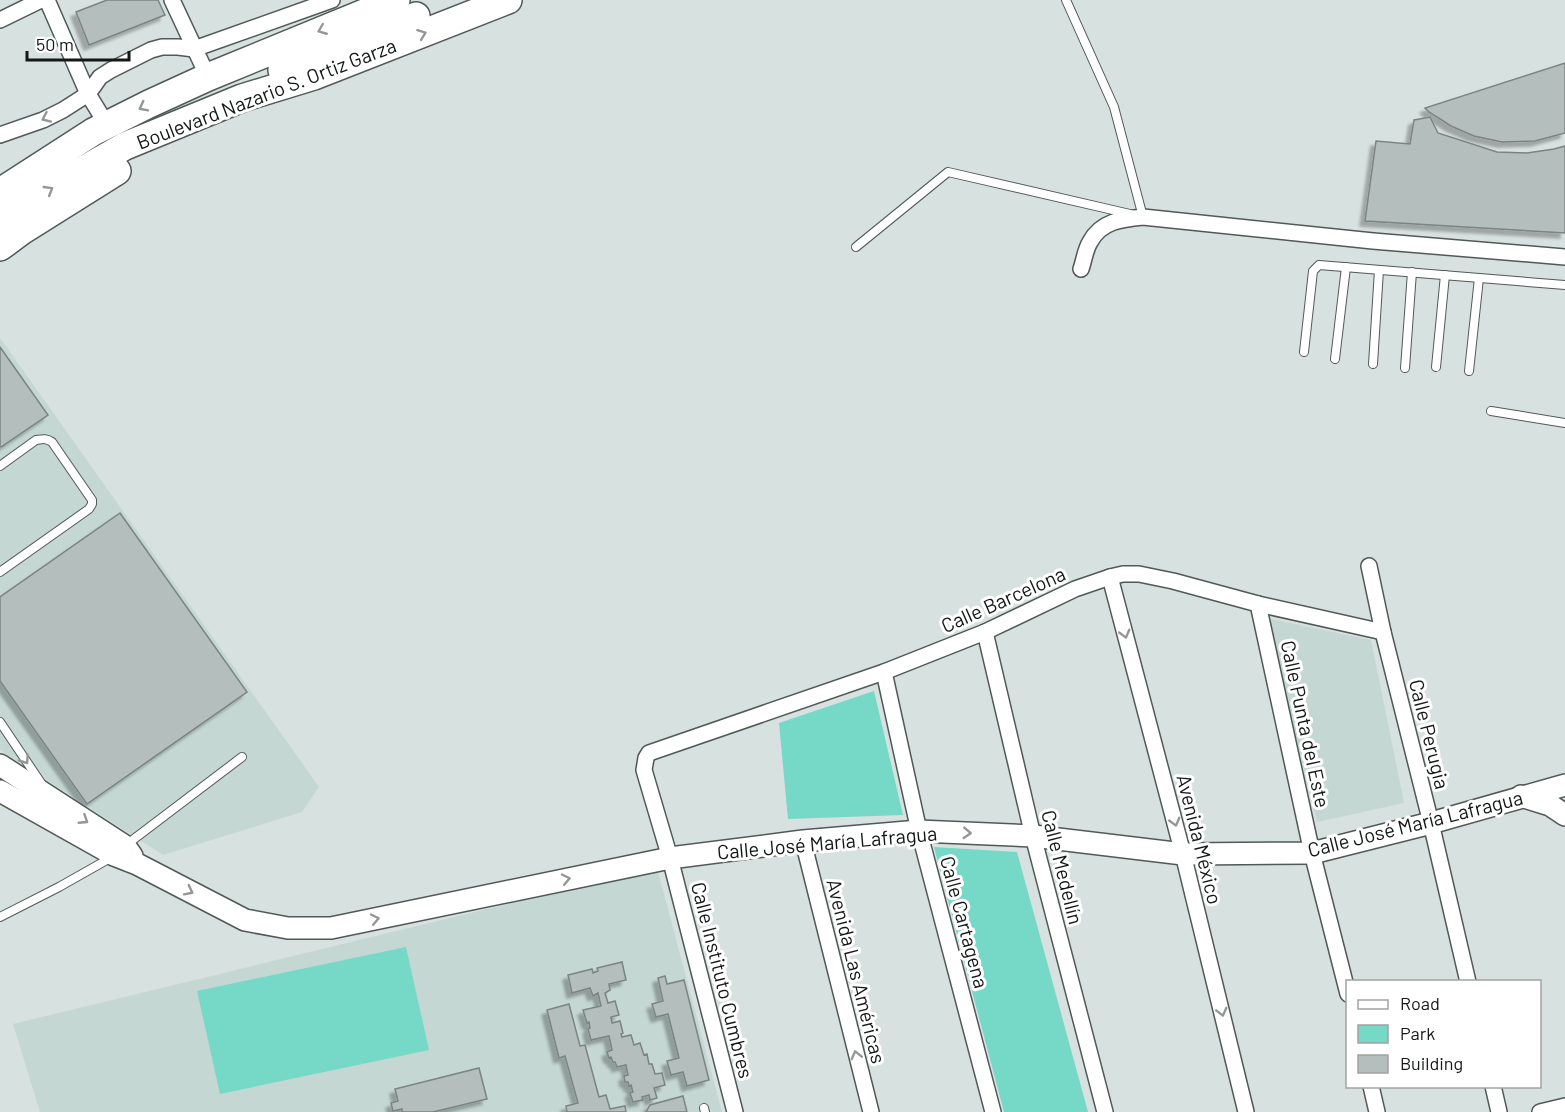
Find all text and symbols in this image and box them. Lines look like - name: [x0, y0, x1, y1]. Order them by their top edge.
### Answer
- one-way arrow: [318, 23, 328, 36]
- scale bar: [27, 24, 129, 62]
- one-way arrow: [416, 29, 427, 41]
- street label: Boulevard Nazario S. Ortiz Garza: [133, 32, 399, 154]
- text: 50 m: [36, 33, 74, 55]
- one-way arrow: [139, 100, 149, 111]
- one-way arrow: [41, 111, 52, 123]
- one-way arrow: [43, 185, 53, 197]
- street label: Calle Barcelona: [937, 561, 1069, 637]
- one-way arrow: [1117, 629, 1130, 639]
- street label: Calle Punta del Este: [1277, 638, 1335, 810]
- street label: Calle Perugia: [1405, 677, 1455, 791]
- one-way arrow: [18, 753, 29, 764]
- street label: Avenida México: [1172, 772, 1228, 906]
- street label: Calle José María Lafragua: [1305, 785, 1525, 861]
- street label: Calle Medellín: [1037, 807, 1089, 927]
- one-way arrow: [78, 812, 89, 823]
- one-way arrow: [1167, 817, 1180, 827]
- street label: Calle José María Lafragua: [716, 820, 938, 864]
- one-way arrow: [963, 826, 972, 839]
- street label: Calle Cartagena: [936, 853, 994, 991]
- one-way arrow: [561, 873, 571, 886]
- street label: Avenida Las Américas: [822, 876, 892, 1066]
- street label: Calle Instituto Cumbres: [687, 879, 759, 1081]
- one-way arrow: [182, 884, 193, 895]
- one-way arrow: [370, 913, 380, 926]
- legend: [1346, 980, 1541, 1088]
- text: Road: [1400, 992, 1440, 1014]
- one-way arrow: [1214, 1006, 1227, 1016]
- text: Park: [1400, 1022, 1435, 1044]
- one-way arrow: [851, 1050, 864, 1060]
- text: Building: [1400, 1052, 1463, 1074]

